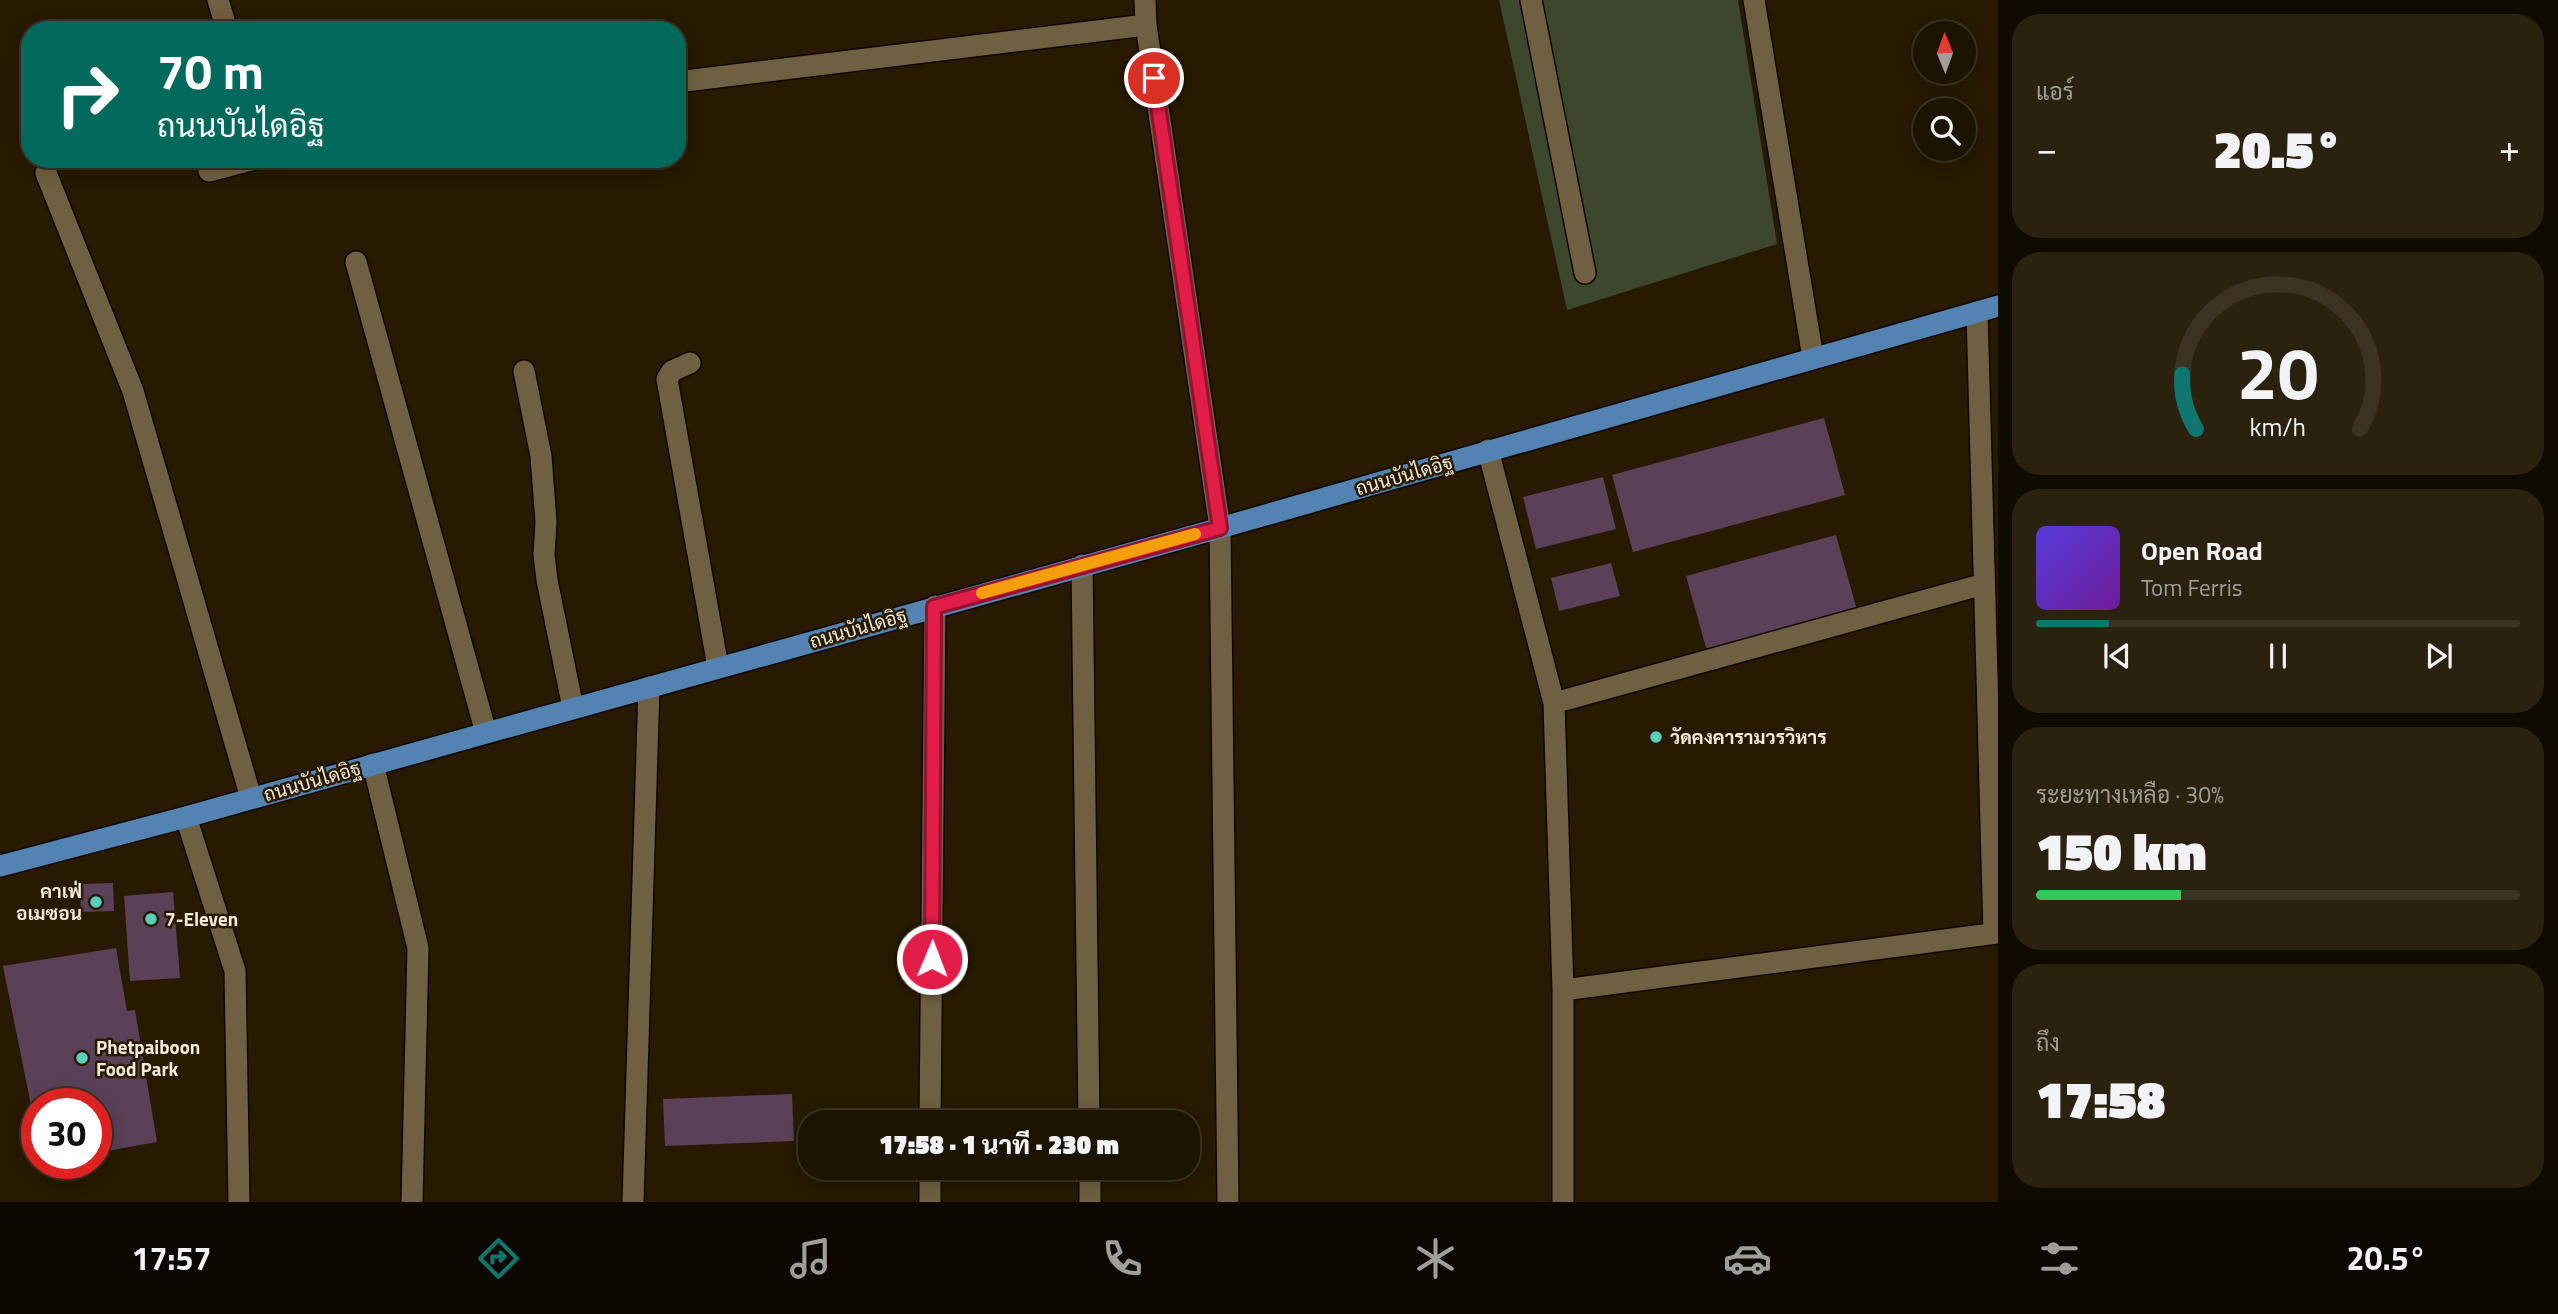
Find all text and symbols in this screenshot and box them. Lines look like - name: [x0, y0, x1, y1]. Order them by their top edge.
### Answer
- north arrow: [1913, 21, 1976, 84]
- map controls: [1913, 21, 1976, 161]
- text: 70 m: [157, 33, 264, 108]
- pin: [1124, 48, 1184, 108]
- icon: right: [42, 49, 133, 140]
- icon: arrive: [1135, 59, 1173, 97]
- text: แอร์: [2036, 74, 2074, 109]
- button: search: [1913, 98, 1976, 161]
- text: ถนนบันไดอิฐ: [157, 101, 325, 149]
- text: 20.5°: [2213, 109, 2343, 188]
- text: −: [2036, 119, 2057, 177]
- text: +: [2499, 119, 2520, 177]
- text: 20: [2237, 318, 2319, 428]
- text: km/h: [2250, 408, 2306, 446]
- street label: ถนนบันไดอิฐ: [1352, 447, 1456, 502]
- text: Open Road: [2141, 531, 2263, 570]
- text: Tom Ferris: [2141, 570, 2242, 605]
- street label: ถนนบันไดอิฐ: [806, 600, 910, 655]
- icon: previous: [2098, 637, 2136, 675]
- icon: pause: [2259, 637, 2297, 675]
- icon: next: [2420, 637, 2458, 675]
- place label: วัดคงคารามวรวิหาร: [1670, 722, 1827, 751]
- marker: วัดคงคารามวรวิหาร: [1648, 729, 1664, 745]
- street label: ถนนบันไดอิฐ: [260, 753, 364, 808]
- text: ระยะทางเหลือ · 30%: [2036, 777, 2224, 812]
- text: 150 km: [2036, 811, 2207, 890]
- place label: คาเฟ่ อเมซอน: [16, 876, 82, 927]
- marker: คาเฟ่ อเมซอน: [88, 894, 104, 910]
- place label: 7-Eleven: [165, 904, 238, 933]
- marker: 7-Eleven: [143, 911, 159, 927]
- position arrow: [895, 922, 969, 996]
- text: ถึง: [2036, 1025, 2060, 1060]
- place label: Phetpaiboon Food Park: [96, 1032, 200, 1083]
- marker: Phetpaiboon Food Park: [74, 1050, 90, 1066]
- text: 17:58: [2036, 1059, 2165, 1138]
- speed limit sign: 30: [21, 1088, 112, 1179]
- text: 17:58 · 1 นาที · 230 m: [879, 1125, 1119, 1164]
- text: 17:57: [132, 1234, 211, 1282]
- icon: directions: [474, 1234, 523, 1283]
- icon: music: [786, 1234, 835, 1283]
- icon: phone: [1098, 1234, 1147, 1283]
- icon: climate: [1411, 1234, 1460, 1283]
- icon: car: [1723, 1234, 1772, 1283]
- icon: filters: [2035, 1234, 2084, 1283]
- text: 20.5°: [2347, 1234, 2426, 1282]

